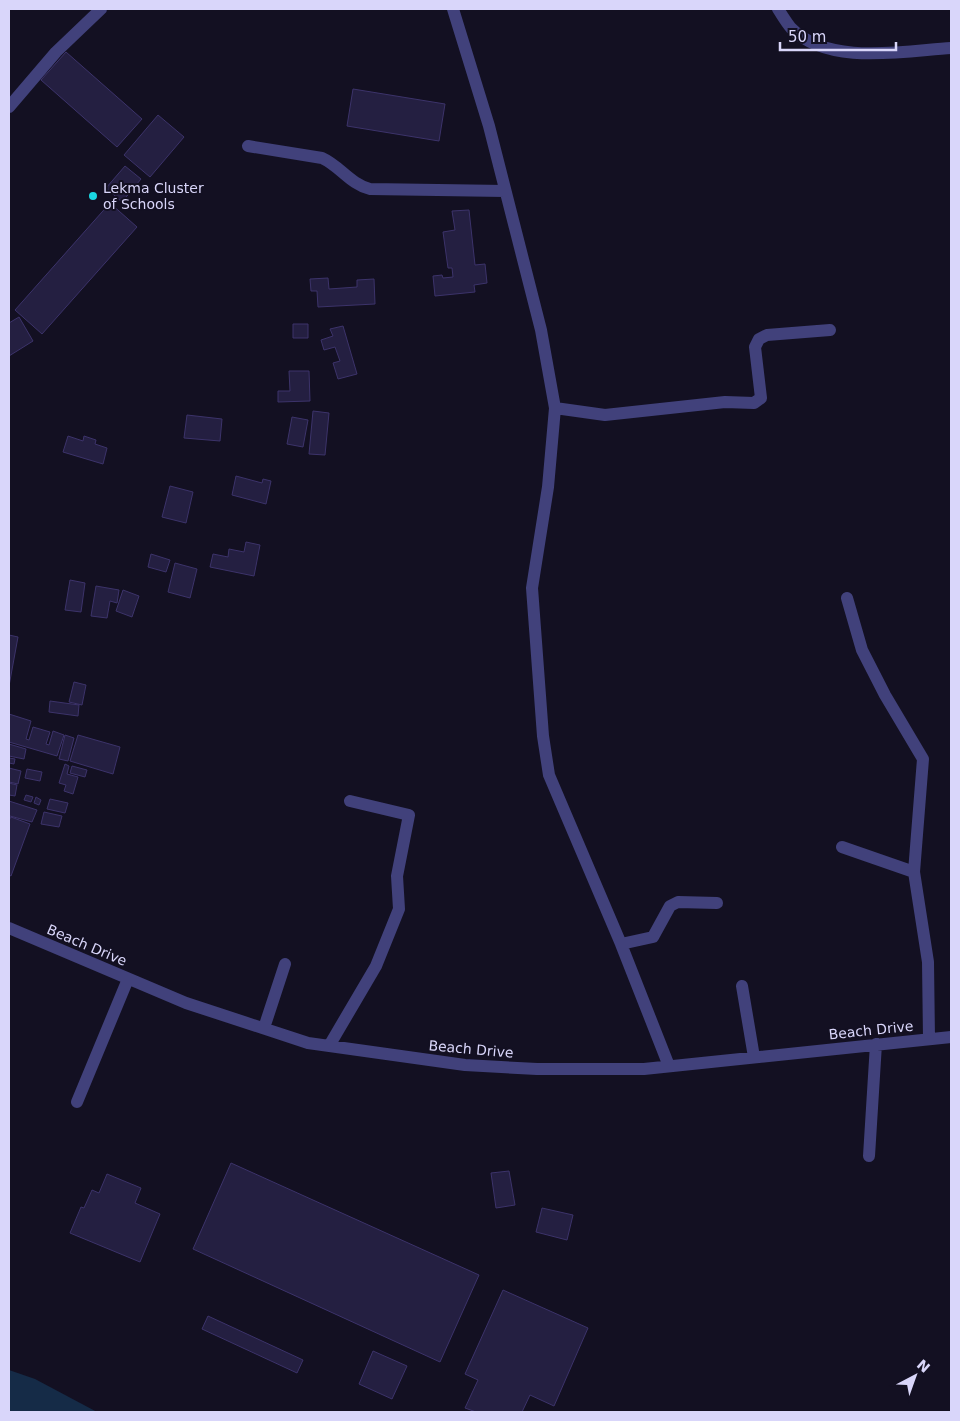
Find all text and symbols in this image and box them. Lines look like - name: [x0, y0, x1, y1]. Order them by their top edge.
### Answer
- scale bar: [780, 20, 896, 52]
- text: 50 m: [788, 28, 826, 46]
- place label: Lekma Cluster of Schools: [103, 180, 204, 212]
- marker: Lekma Cluster of Schools: [87, 190, 99, 202]
- street label: Beach Drive: [45, 921, 129, 969]
- street label: Beach Drive: [828, 1018, 914, 1042]
- street label: Beach Drive: [428, 1037, 514, 1061]
- north arrow: [890, 1351, 940, 1401]
- text: N: [914, 1356, 933, 1376]

